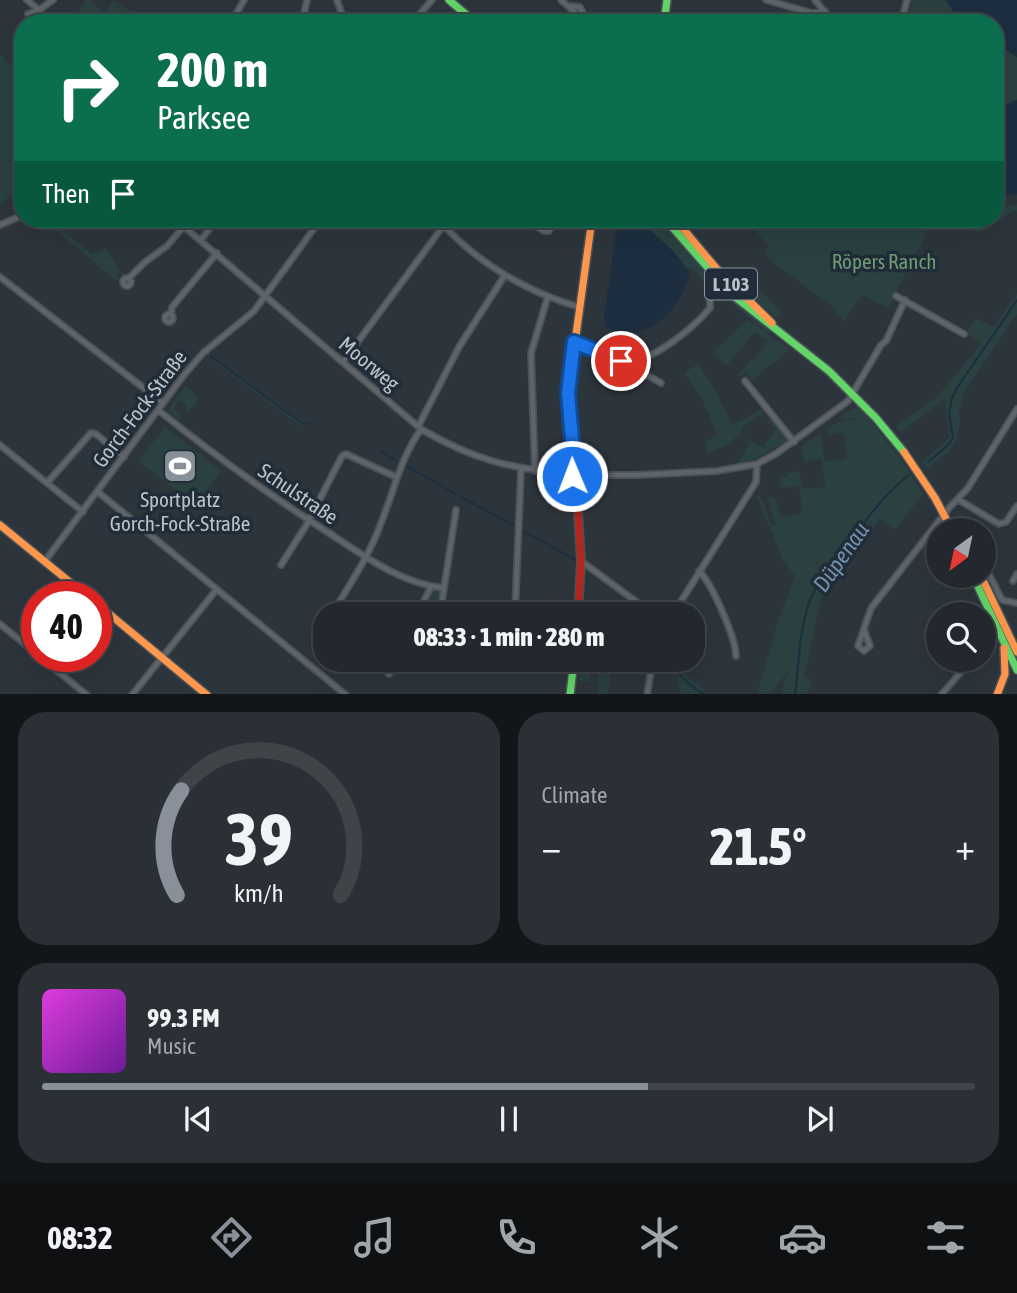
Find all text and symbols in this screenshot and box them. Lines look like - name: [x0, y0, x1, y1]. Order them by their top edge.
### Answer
- text: 200 m: [157, 41, 268, 97]
- icon: right: [42, 42, 133, 133]
- text: Parksee: [157, 99, 251, 136]
- icon: arrive: [104, 175, 142, 213]
- text: Then: [42, 179, 90, 209]
- park label: Röpers Ranch: [832, 249, 936, 273]
- road number: L 103: [705, 268, 757, 300]
- street label: Moorweg: [335, 331, 405, 395]
- pin: [591, 331, 651, 391]
- icon: arrive: [602, 342, 640, 380]
- street label: Gorch-Fock-Straße: [87, 345, 191, 472]
- position arrow: [535, 439, 609, 513]
- sports icon: Sportplatz Gorch-Fock-Straße: [161, 447, 199, 485]
- street label: Schulstraße: [254, 458, 343, 529]
- place label: Sportplatz Gorch-Fock-Straße: [110, 487, 250, 535]
- water label: Düpenau: [808, 517, 874, 597]
- north arrow: [926, 518, 996, 588]
- map controls: [926, 518, 996, 672]
- speed limit sign: 40: [21, 581, 112, 672]
- button: search: [926, 602, 996, 672]
- text: 08:33 · 1 min · 280 m: [414, 622, 604, 652]
- text: Climate: [542, 782, 607, 808]
- text: 39: [225, 797, 293, 880]
- text: 21.5°: [710, 816, 807, 876]
- text: −: [542, 825, 561, 868]
- text: +: [955, 825, 975, 868]
- text: km/h: [234, 878, 284, 906]
- text: 99.3 FM: [147, 1003, 220, 1033]
- text: Music: [147, 1033, 195, 1059]
- icon: previous: [179, 1100, 217, 1138]
- icon: pause: [490, 1100, 528, 1138]
- icon: next: [801, 1100, 839, 1138]
- icon: directions: [207, 1213, 256, 1262]
- icon: music: [350, 1213, 399, 1262]
- icon: phone: [492, 1213, 541, 1262]
- icon: climate: [635, 1213, 684, 1262]
- icon: car: [778, 1213, 827, 1262]
- icon: filters: [921, 1213, 970, 1262]
- text: 08:32: [47, 1219, 113, 1256]

